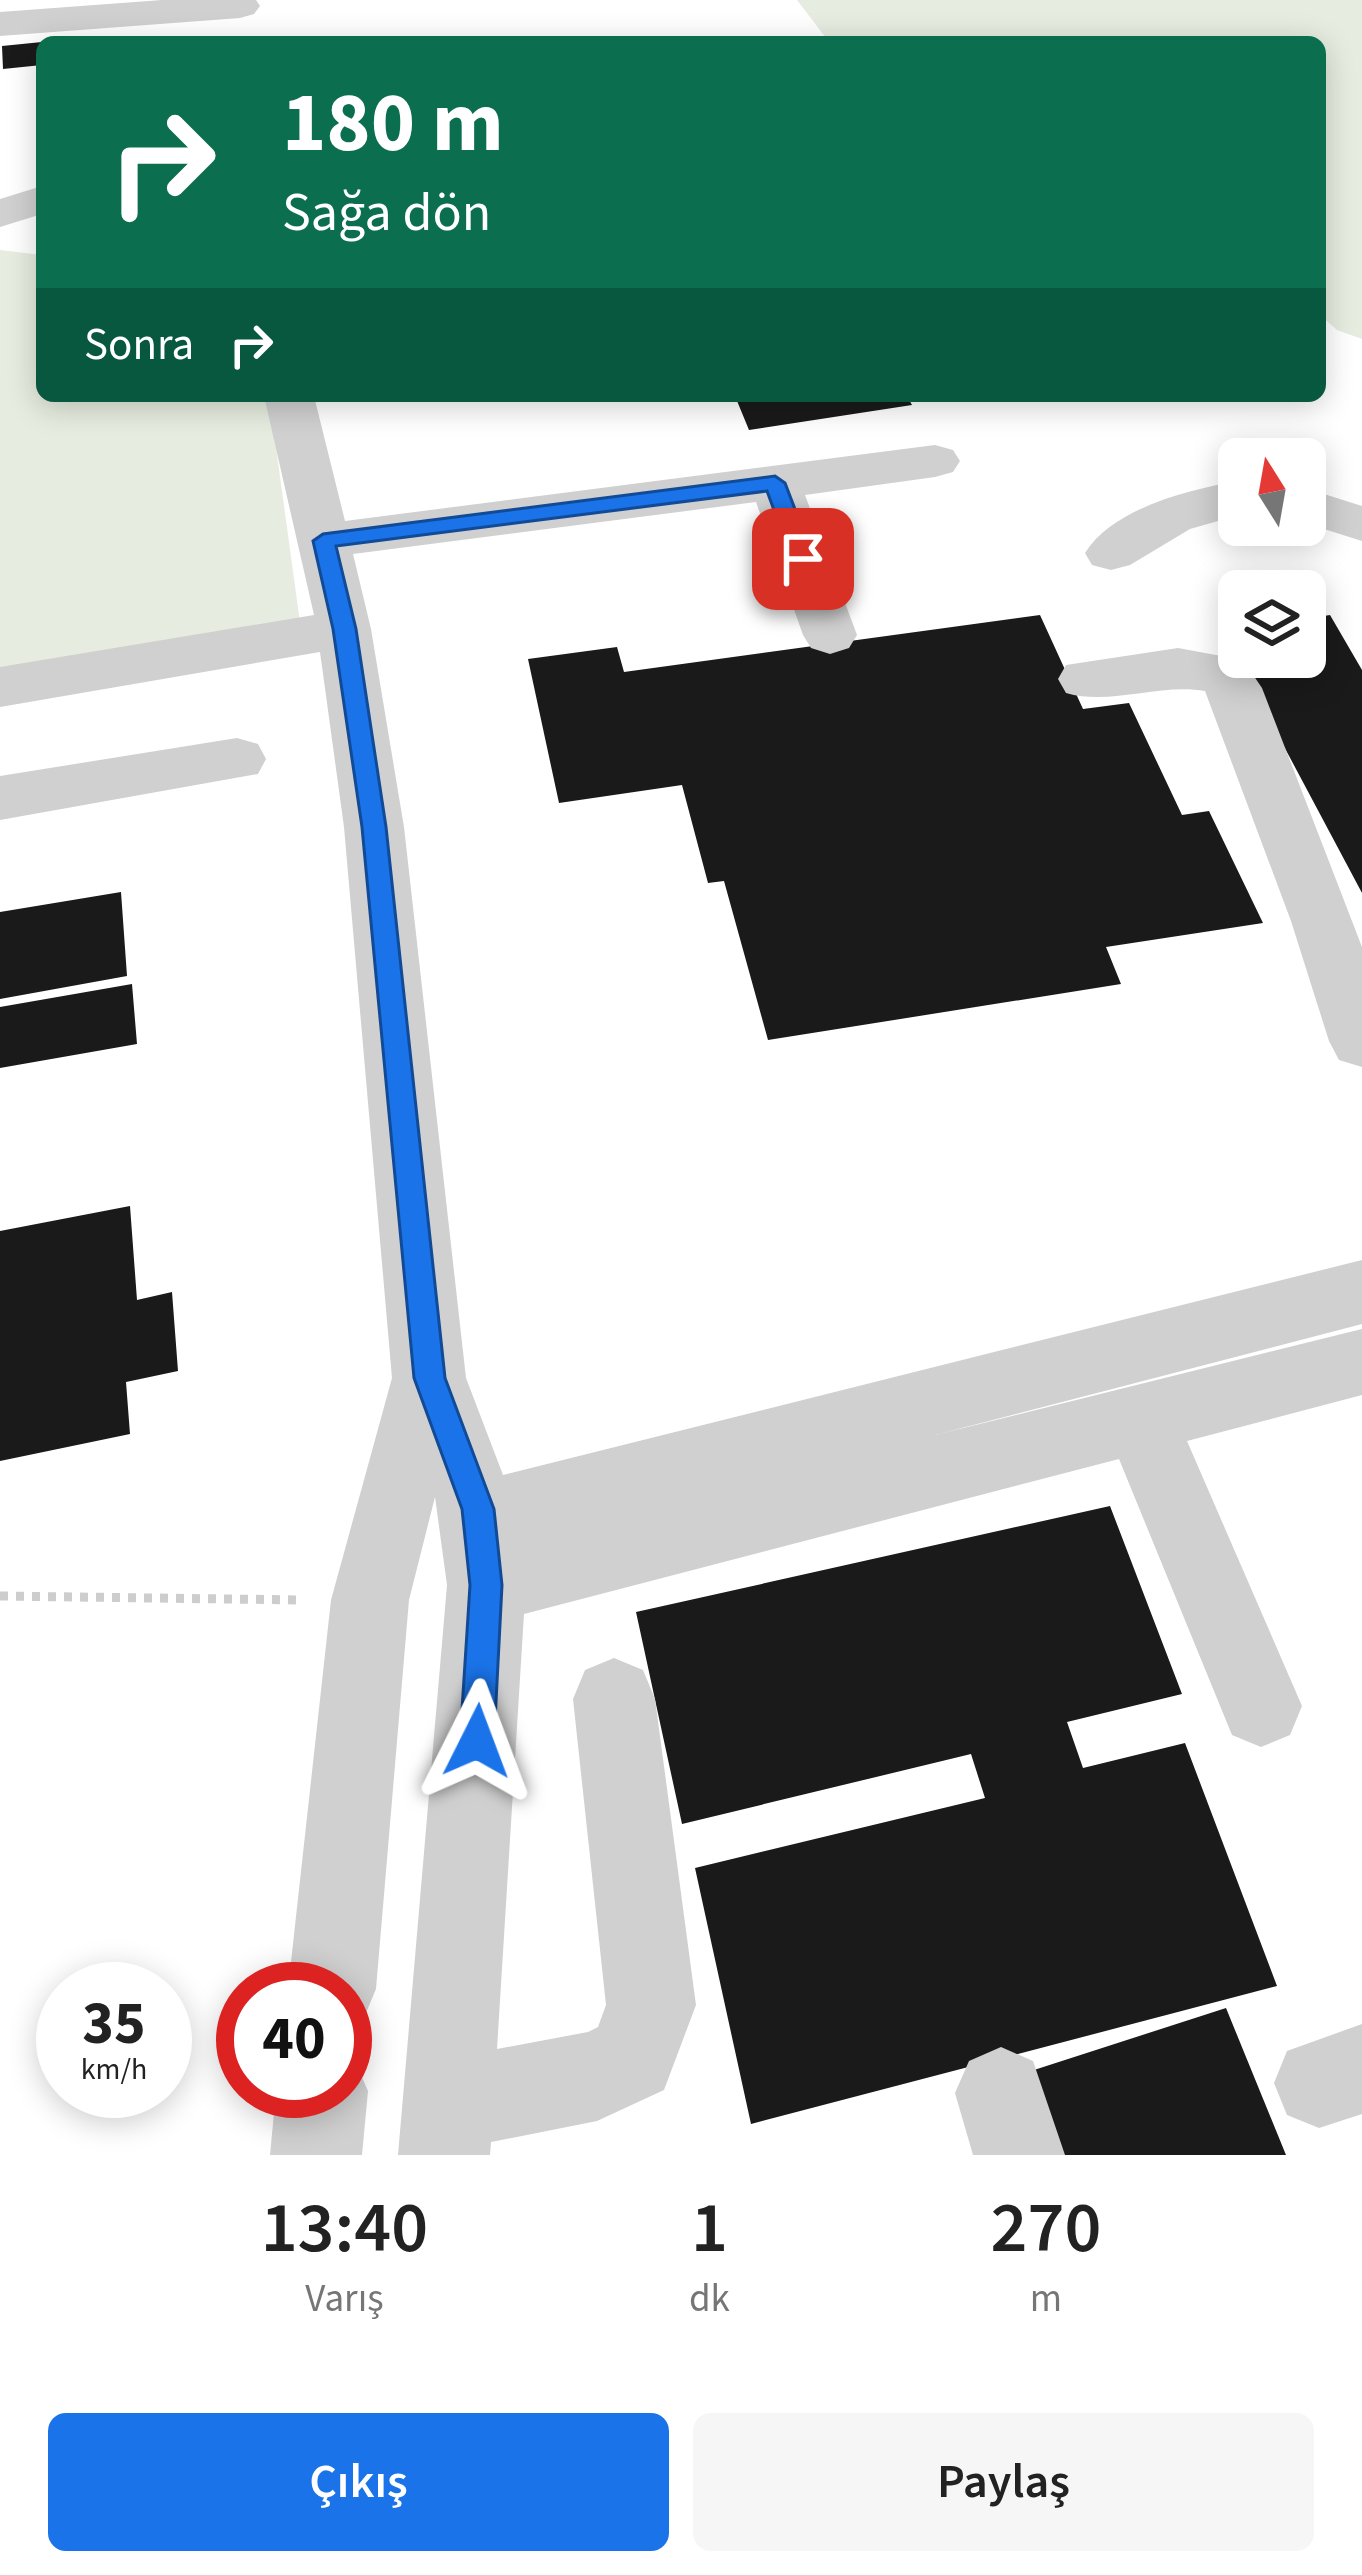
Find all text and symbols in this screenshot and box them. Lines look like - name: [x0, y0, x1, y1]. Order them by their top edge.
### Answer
- text: 180 m: [282, 64, 504, 184]
- icon: right: [84, 84, 240, 240]
- text: Sağa dön: [282, 175, 491, 252]
- icon: right: [218, 312, 284, 378]
- text: Sonra: [84, 313, 194, 377]
- north arrow: [1218, 438, 1326, 546]
- map controls: [1218, 438, 1326, 678]
- pin: [752, 508, 854, 610]
- icon: arrive: [770, 526, 836, 592]
- button: layers: [1218, 570, 1326, 678]
- position arrow: [414, 1678, 540, 1804]
- speed limit sign: 40: [216, 1962, 372, 2118]
- text: 35: [82, 1982, 146, 2067]
- text: km/h: [81, 2048, 147, 2091]
- text: 13:40: [261, 2177, 428, 2280]
- text: 1: [691, 2177, 728, 2280]
- text: 270: [991, 2177, 1101, 2280]
- text: Varış: [305, 2271, 384, 2327]
- text: dk: [689, 2271, 730, 2327]
- text: m: [1030, 2271, 1062, 2327]
- button: Çıkış: [48, 2413, 669, 2551]
- button: Paylaş: [693, 2413, 1314, 2551]

